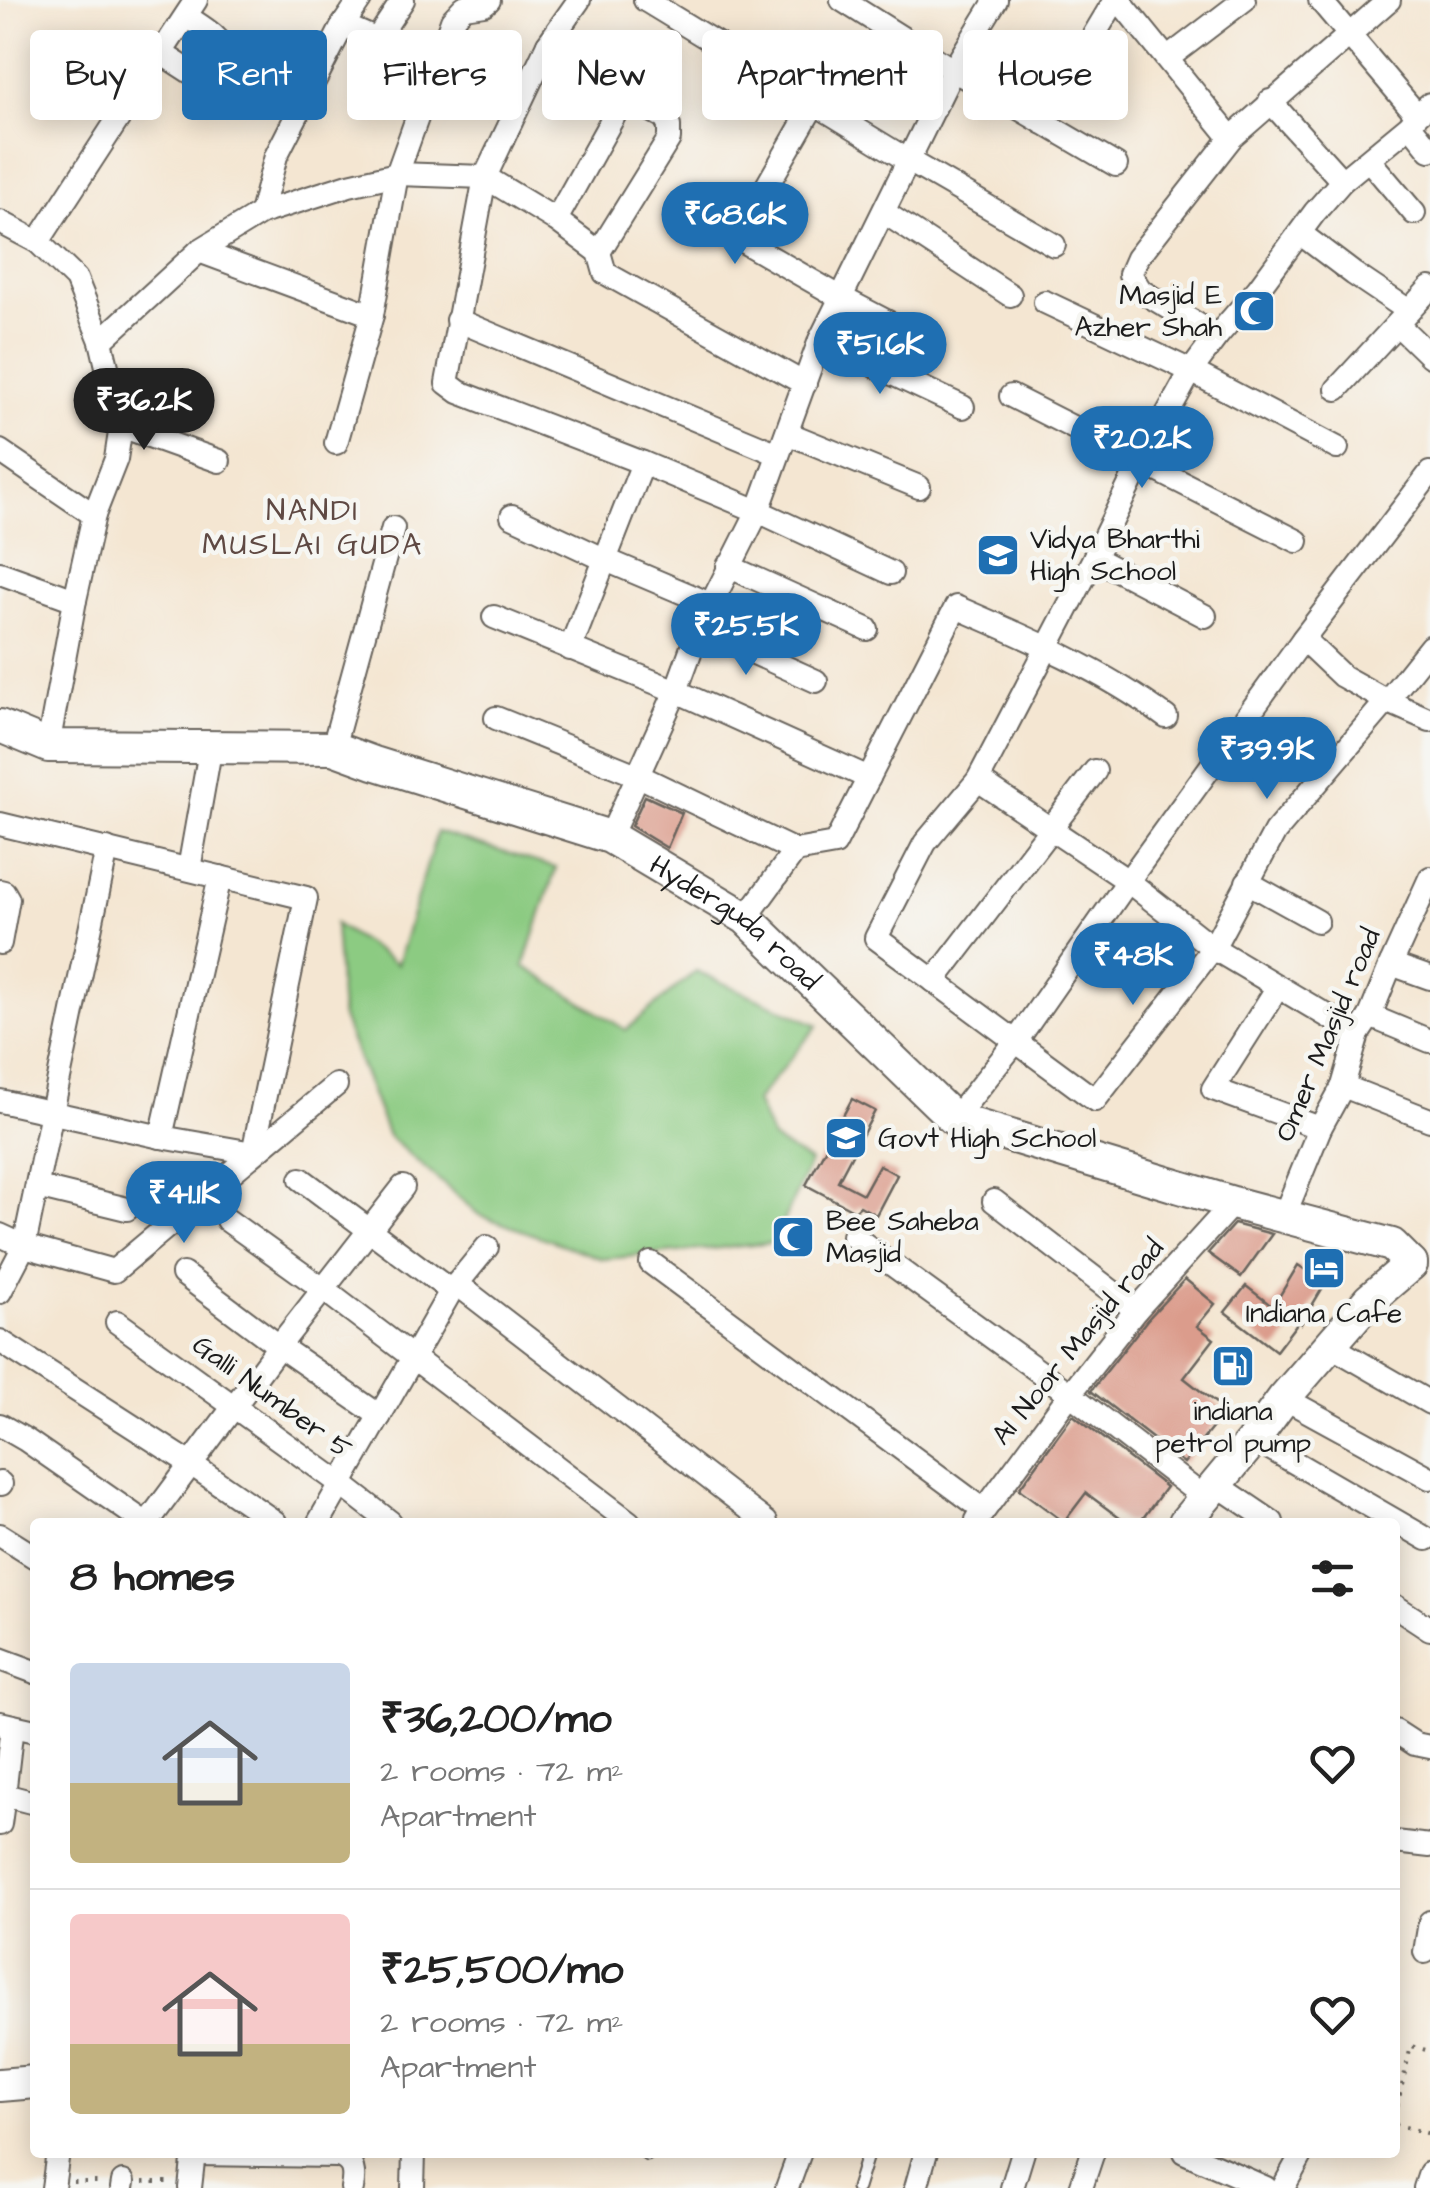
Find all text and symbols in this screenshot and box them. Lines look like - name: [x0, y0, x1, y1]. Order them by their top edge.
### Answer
- chip: Buy: [30, 30, 162, 120]
- chip: Rent: [182, 30, 327, 120]
- chip: Filters: [347, 30, 522, 120]
- chip: New: [542, 30, 682, 120]
- chip: Apartment: [702, 30, 943, 120]
- chip: House: [963, 30, 1128, 120]
- pin: ₹68.6K: [654, 182, 816, 267]
- text: ₹68.6K: [683, 192, 787, 237]
- place label: Masjid E Azher Shah: [1075, 276, 1222, 347]
- mosque icon: Masjid E Azher Shah: [1231, 288, 1277, 334]
- pin: ₹51.6K: [799, 312, 961, 397]
- text: ₹51.6K: [836, 322, 925, 367]
- pin: ₹36.2K: [63, 368, 225, 453]
- text: ₹36.2K: [96, 378, 192, 423]
- pin: ₹20.2K: [1061, 406, 1223, 491]
- text: ₹20.2K: [1093, 416, 1192, 461]
- district label: NANDI MUSLAI GUDA: [202, 490, 424, 566]
- place label: Vidya Bharthi High School: [1030, 520, 1200, 592]
- school or university icon: Vidya Bharthi High School: [975, 532, 1021, 578]
- pin: ₹25.5K: [665, 593, 827, 678]
- text: ₹25.5K: [693, 603, 799, 648]
- pin: ₹39.9K: [1186, 717, 1348, 802]
- text: ₹39.9K: [1220, 727, 1314, 772]
- street label: Hyderguda road: [642, 845, 829, 999]
- street label: Omer Masjid road: [1265, 922, 1391, 1148]
- pin: ₹48K: [1074, 923, 1192, 1008]
- text: ₹48K: [1093, 933, 1173, 978]
- school or university icon: Govt High School: [823, 1115, 869, 1161]
- place label: Govt High School: [878, 1119, 1096, 1159]
- pin: ₹41.1K: [103, 1161, 265, 1246]
- text: ₹41.1K: [148, 1171, 220, 1216]
- place label: Bee Saheba Masjid: [826, 1202, 979, 1273]
- mosque icon: Bee Saheba Masjid: [770, 1214, 816, 1260]
- street label: AI Noor Masjid road: [983, 1231, 1173, 1453]
- hotel icon: Indiana Cafe: [1301, 1245, 1347, 1291]
- place label: Indiana Cafe: [1246, 1294, 1402, 1333]
- street label: Galli Number 5: [184, 1326, 360, 1468]
- fuel station icon: indiana petrol pump: [1210, 1343, 1256, 1389]
- place label: indiana petrol pump: [1155, 1392, 1311, 1463]
- text: 8 homes: [70, 1549, 235, 1607]
- icon: filters: [1305, 1551, 1360, 1606]
- text: ₹36,200/mo: [380, 1691, 612, 1749]
- icon: home: [150, 1703, 270, 1823]
- icon: heart: [1305, 1736, 1360, 1791]
- text: 2 rooms · 72 m²: [380, 1749, 624, 1794]
- text: Apartment: [380, 1794, 536, 1839]
- text: ₹25,500/mo: [380, 1942, 623, 2000]
- icon: home: [150, 1954, 270, 2074]
- icon: heart: [1305, 1987, 1360, 2042]
- text: 2 rooms · 72 m²: [380, 2000, 624, 2045]
- text: Apartment: [380, 2045, 536, 2090]

